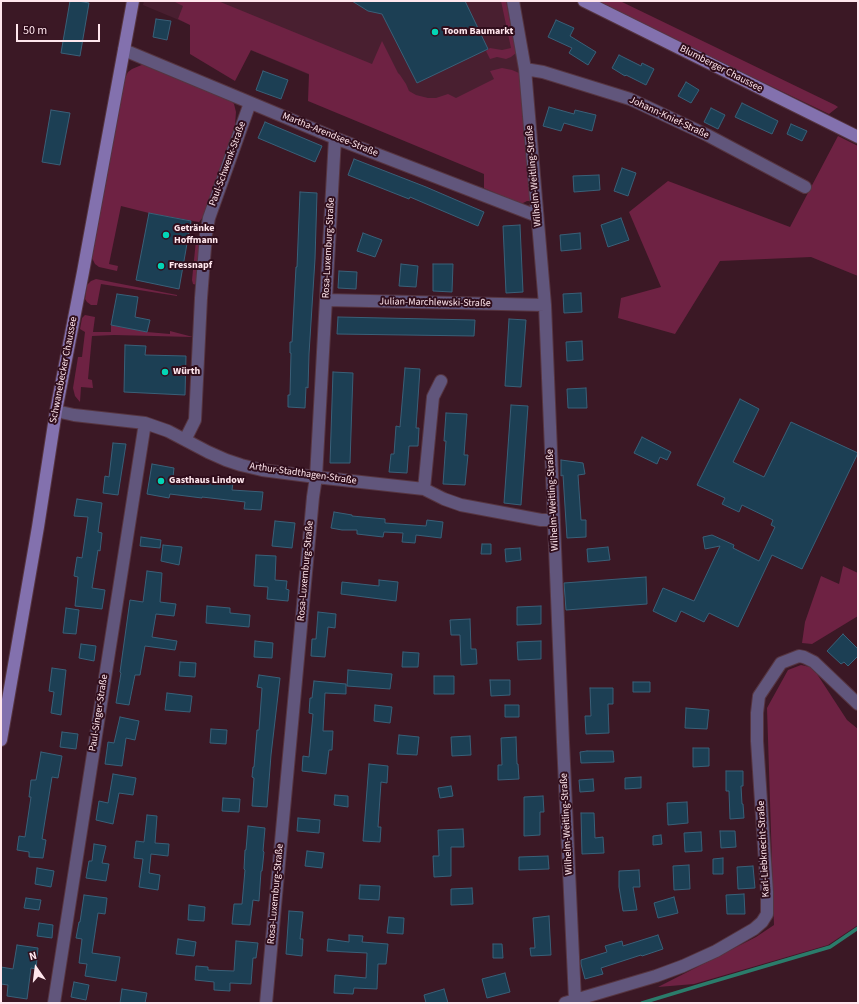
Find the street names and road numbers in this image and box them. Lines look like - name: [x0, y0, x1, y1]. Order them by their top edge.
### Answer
- street label: Blumberger Chaussee: [678, 43, 764, 95]
- street label: Johann-Knief-Straße: [627, 94, 711, 142]
- street label: Martha-Arendsee-Straße: [280, 110, 380, 160]
- street label: Paul-Schwenk-Straße: [207, 120, 249, 208]
- street label: Wilhelm-Weitling-Straße: [524, 125, 544, 227]
- street label: Rosa-Luxemburg-Straße: [320, 197, 338, 299]
- street label: Julian-Marchlewski-Straße: [379, 296, 491, 310]
- street label: Schwanebecker Chaussee: [48, 316, 80, 424]
- street label: Wilhelm-Weitling-Straße: [544, 449, 562, 551]
- street label: Arthur-Stadthagen-Straße: [249, 461, 357, 487]
- street label: Rosa-Luxemburg-Straße: [296, 520, 316, 622]
- street label: Paul-Singer-Straße: [87, 674, 111, 752]
- street label: Wilhelm-Weitling-Straße: [558, 773, 576, 875]
- street label: Karl-Liebknecht-Straße: [755, 800, 773, 898]
- street label: Rosa-Luxemburg-Straße: [266, 843, 286, 945]

